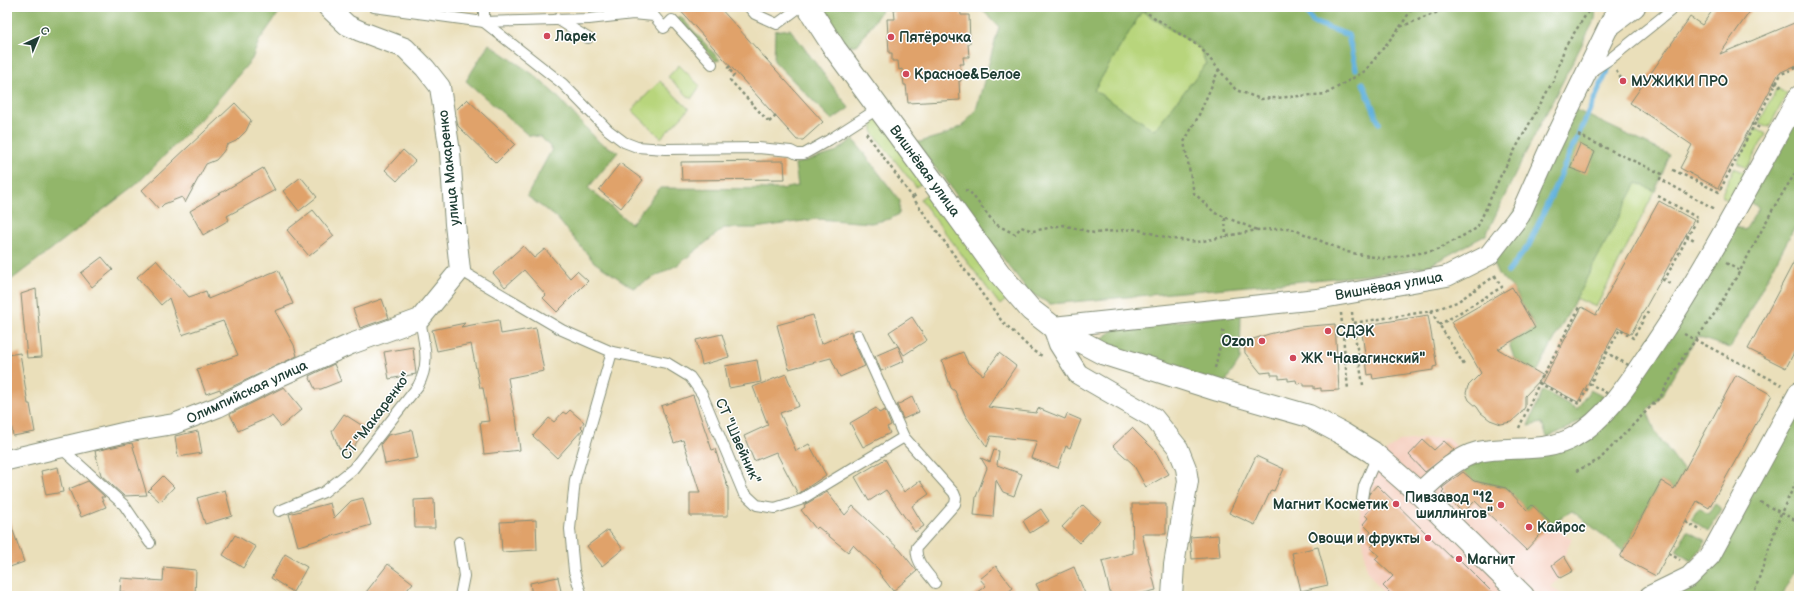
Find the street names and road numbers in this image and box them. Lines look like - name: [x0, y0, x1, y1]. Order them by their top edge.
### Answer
- street label: улица Макаренко: [434, 109, 464, 227]
- street label: Вишнёвая улица: [886, 122, 964, 221]
- street label: Вишнёвая улица: [1334, 268, 1445, 304]
- street label: Олимпийская улица: [184, 356, 311, 428]
- street label: СТ "Макаренко": [337, 369, 415, 463]
- street label: СТ "Швейник": [712, 396, 764, 486]

